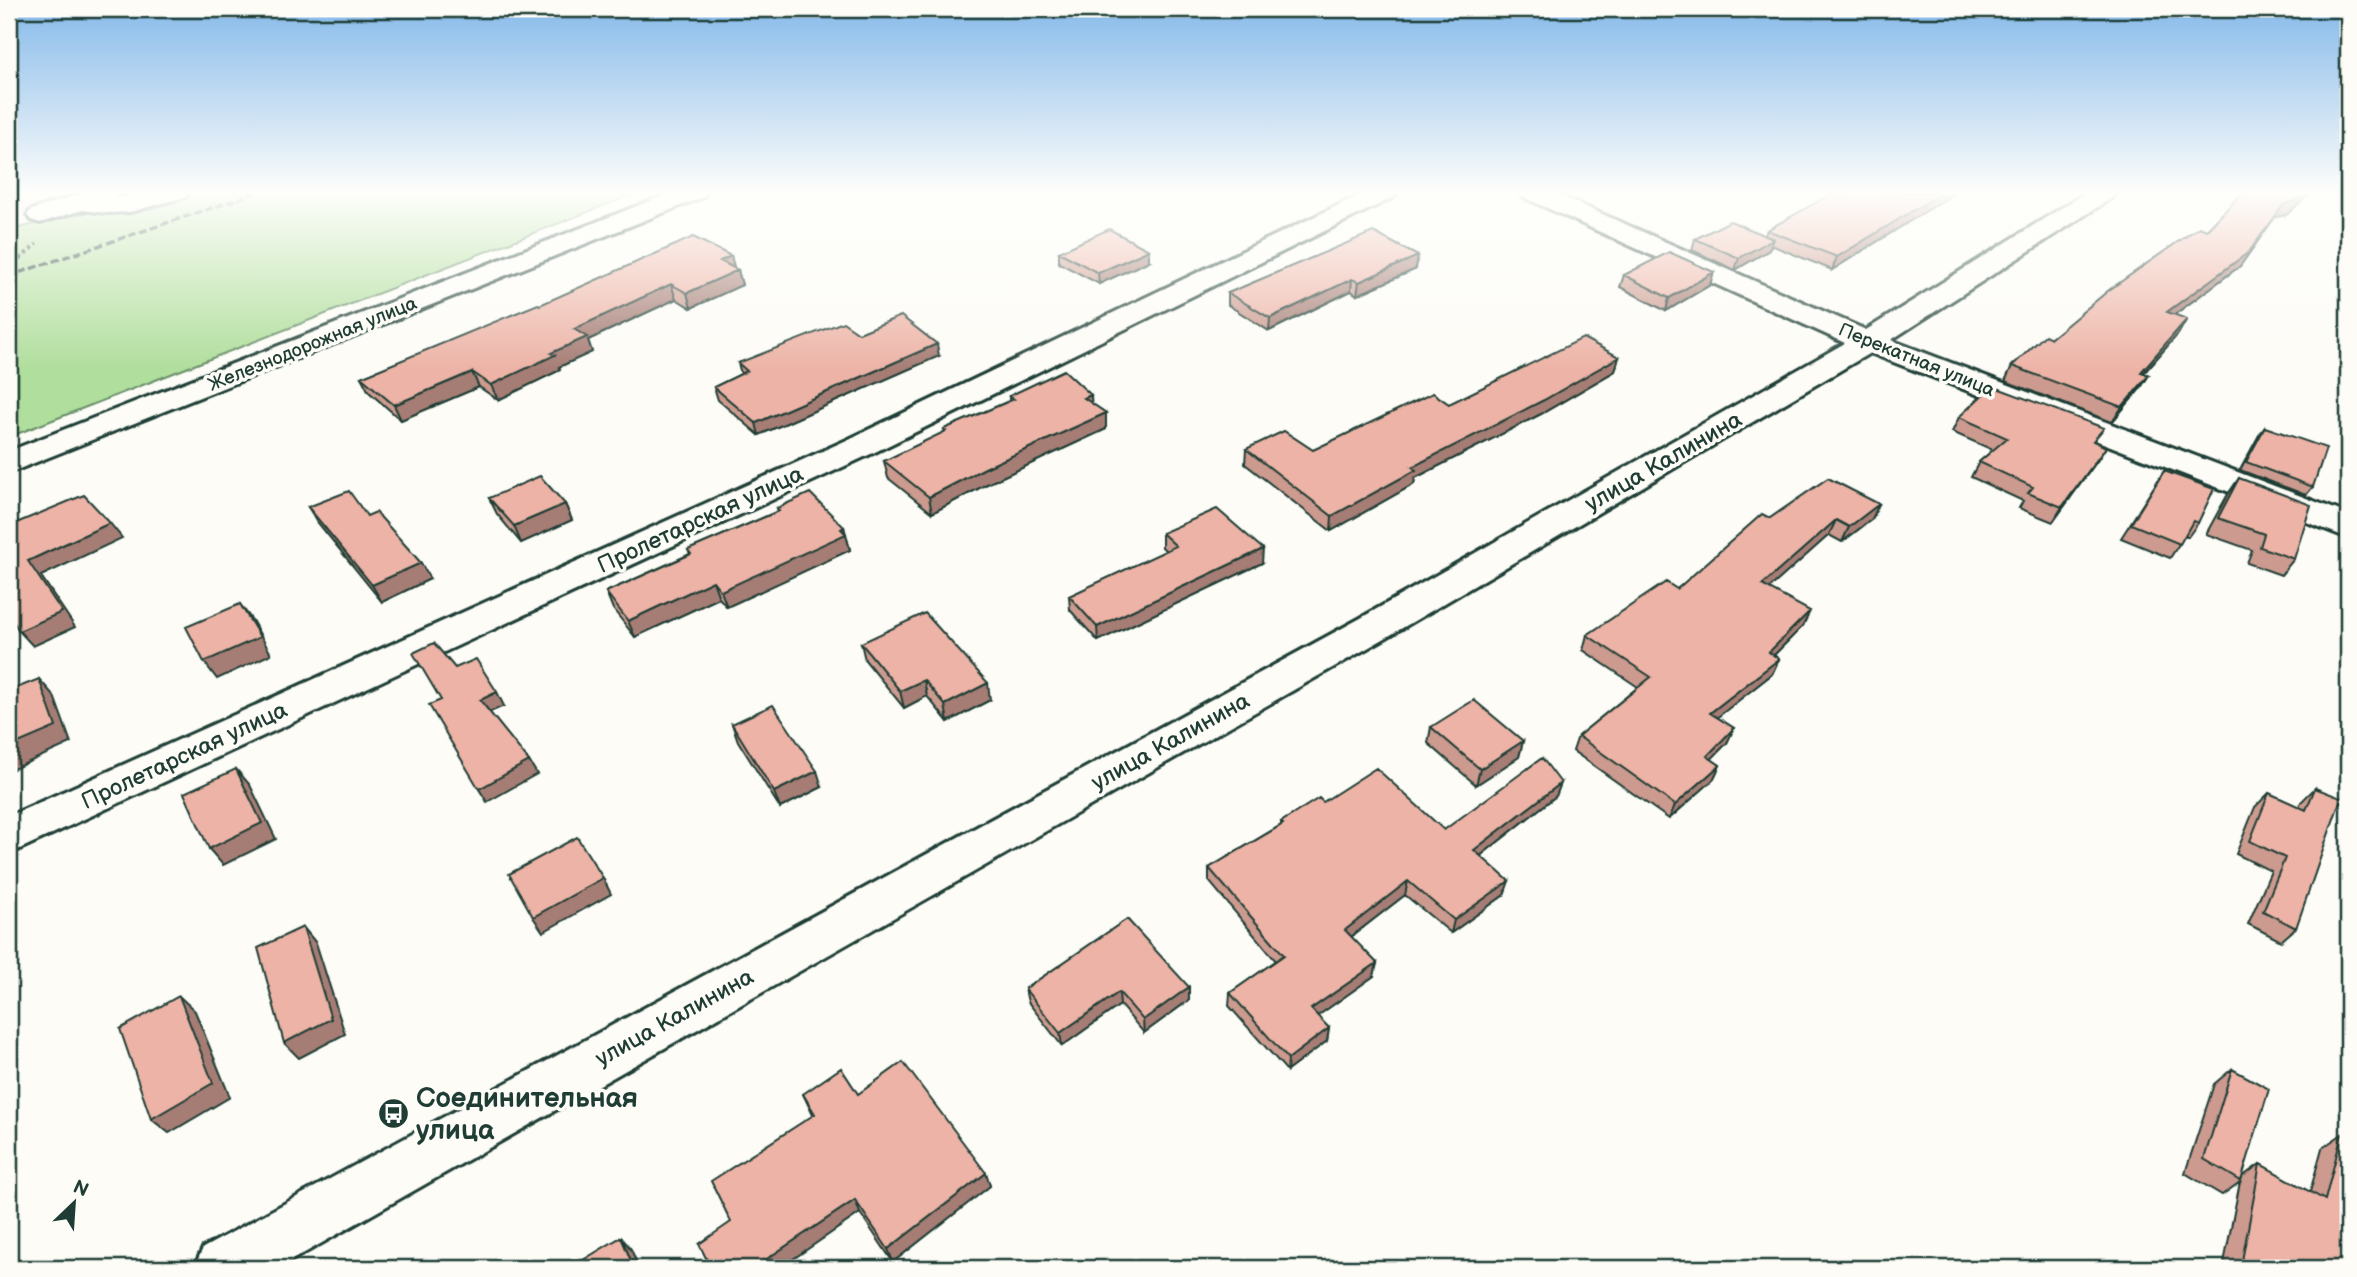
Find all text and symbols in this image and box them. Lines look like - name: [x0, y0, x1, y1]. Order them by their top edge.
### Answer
- street label: Железнодорожная улица: [205, 292, 420, 397]
- street label: Перекатная улица: [1835, 319, 1998, 402]
- street label: улица Калинина: [1580, 405, 1747, 518]
- street label: Пролетарская улица: [593, 460, 808, 580]
- street label: улица Калинина: [1086, 687, 1255, 797]
- street label: Пролетарская улица: [77, 696, 292, 816]
- street label: улица Калинина: [590, 963, 759, 1073]
- place label: Соединительная улица: [416, 1082, 638, 1147]
- bus stop icon: Соединительная улица: [376, 1096, 410, 1130]
- north arrow: [38, 1168, 108, 1238]
- text: N: [69, 1176, 92, 1202]

